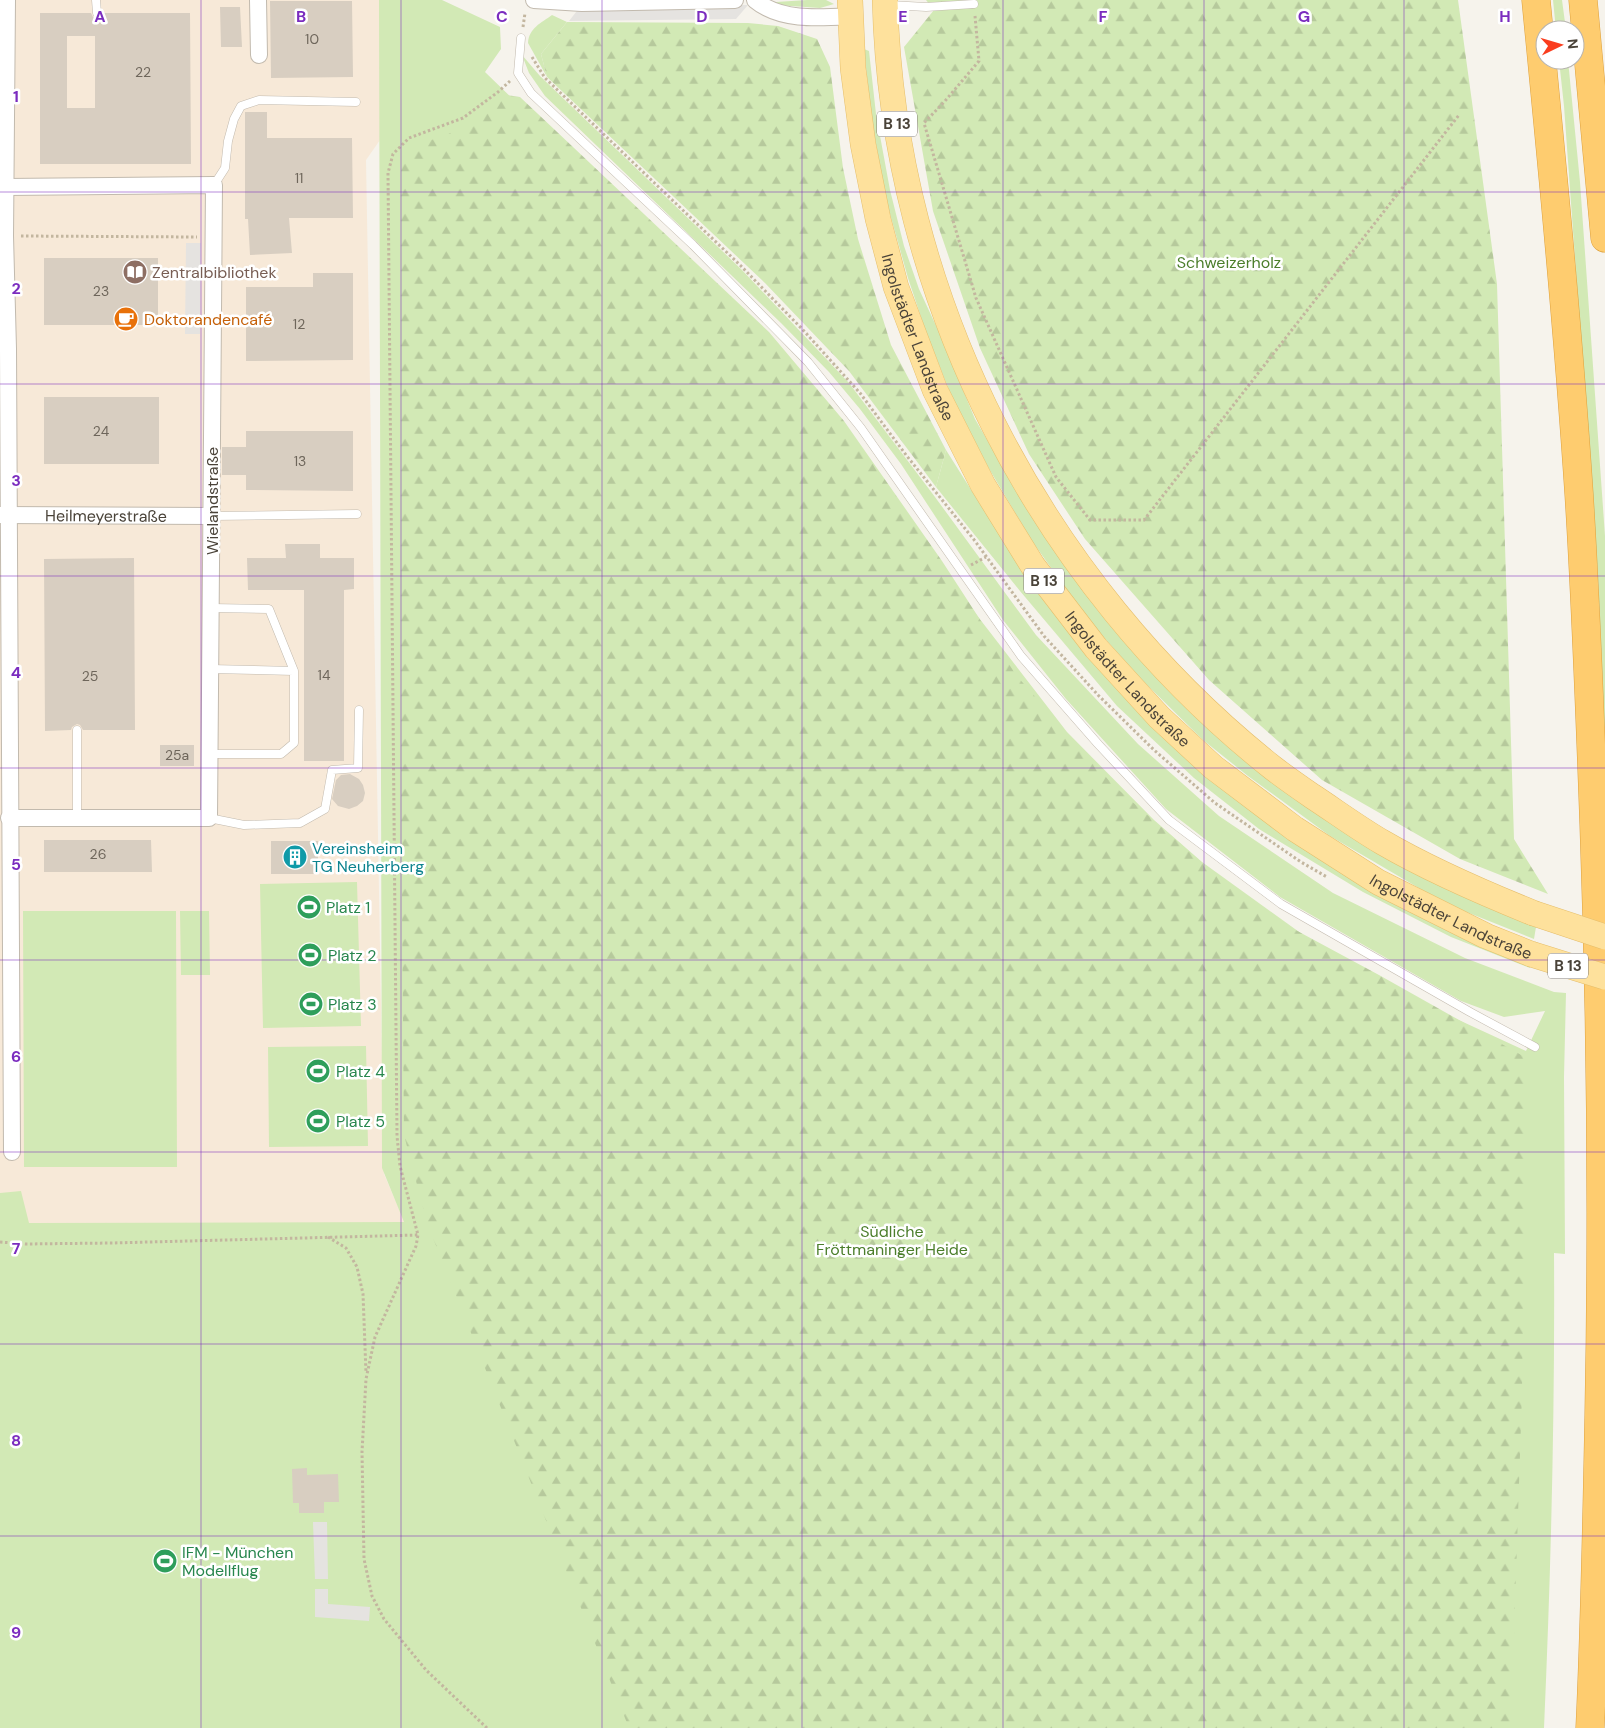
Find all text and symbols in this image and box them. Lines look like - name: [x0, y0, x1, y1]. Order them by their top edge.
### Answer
- text: A: [94, 6, 106, 27]
- text: B: [296, 6, 306, 27]
- text: C: [496, 6, 508, 27]
- text: D: [696, 6, 708, 27]
- text: E: [898, 6, 908, 27]
- text: F: [1099, 6, 1108, 27]
- text: G: [1298, 6, 1310, 27]
- text: H: [1499, 6, 1511, 27]
- north arrow: [1535, 20, 1585, 70]
- house number: 10: [305, 30, 319, 48]
- text: N: [1564, 38, 1582, 50]
- house number: 22: [135, 63, 151, 81]
- text: 1: [13, 86, 19, 107]
- road number: B 13: [877, 112, 917, 136]
- house number: 11: [295, 169, 303, 187]
- street label: Ingolstädter Landstraße: [877, 251, 959, 424]
- park label: Schweizerholz: [1177, 252, 1281, 273]
- library icon: Zentralbibliothek: [122, 259, 148, 285]
- place label: Zentralbibliothek: [152, 262, 276, 283]
- text: 2: [11, 278, 21, 299]
- house number: 23: [93, 282, 109, 300]
- cafe icon: Doktorandencafé: [113, 306, 139, 332]
- place label: Doktorandencafé: [144, 309, 272, 330]
- house number: 12: [293, 315, 305, 333]
- house number: 24: [93, 422, 110, 440]
- street label: Wielandstraße: [202, 447, 223, 555]
- house number: 13: [294, 452, 306, 470]
- text: 3: [11, 470, 21, 491]
- street label: Heilmeyerstraße: [45, 505, 167, 527]
- road number: B 13: [1024, 568, 1064, 594]
- street label: Ingolstädter Landstraße: [1060, 607, 1195, 752]
- text: 4: [11, 662, 21, 683]
- house number: 14: [318, 666, 331, 684]
- house number: 25: [82, 667, 98, 685]
- house number: 25a: [165, 746, 189, 764]
- place label: Vereinsheim TG Neuherberg: [312, 838, 424, 877]
- building icon: Vereinsheim TG Neuherberg: [282, 844, 308, 870]
- house number: 26: [90, 845, 106, 863]
- text: 5: [11, 854, 21, 875]
- street label: Ingolstädter Landstraße: [1366, 869, 1535, 964]
- sports icon: Platz 1: [296, 894, 322, 920]
- place label: Platz 1: [326, 897, 370, 918]
- sports icon: Platz 2: [297, 942, 323, 968]
- place label: Platz 2: [328, 945, 376, 966]
- road number: B 13: [1548, 954, 1588, 978]
- sports icon: Platz 3: [298, 991, 324, 1017]
- place label: Platz 3: [328, 994, 377, 1015]
- text: 6: [11, 1046, 21, 1067]
- sports icon: Platz 4: [305, 1058, 331, 1084]
- place label: Platz 4: [336, 1061, 385, 1082]
- sports icon: Platz 5: [305, 1108, 331, 1134]
- place label: Platz 5: [336, 1111, 385, 1132]
- park label: Südliche Fröttmaninger Heide: [816, 1221, 968, 1260]
- text: 7: [12, 1238, 21, 1259]
- text: 8: [11, 1430, 21, 1451]
- place label: IFM - München Modellflug: [182, 1542, 293, 1581]
- sports icon: IFM - München Modellflug: [152, 1548, 178, 1574]
- text: 9: [11, 1622, 21, 1643]

